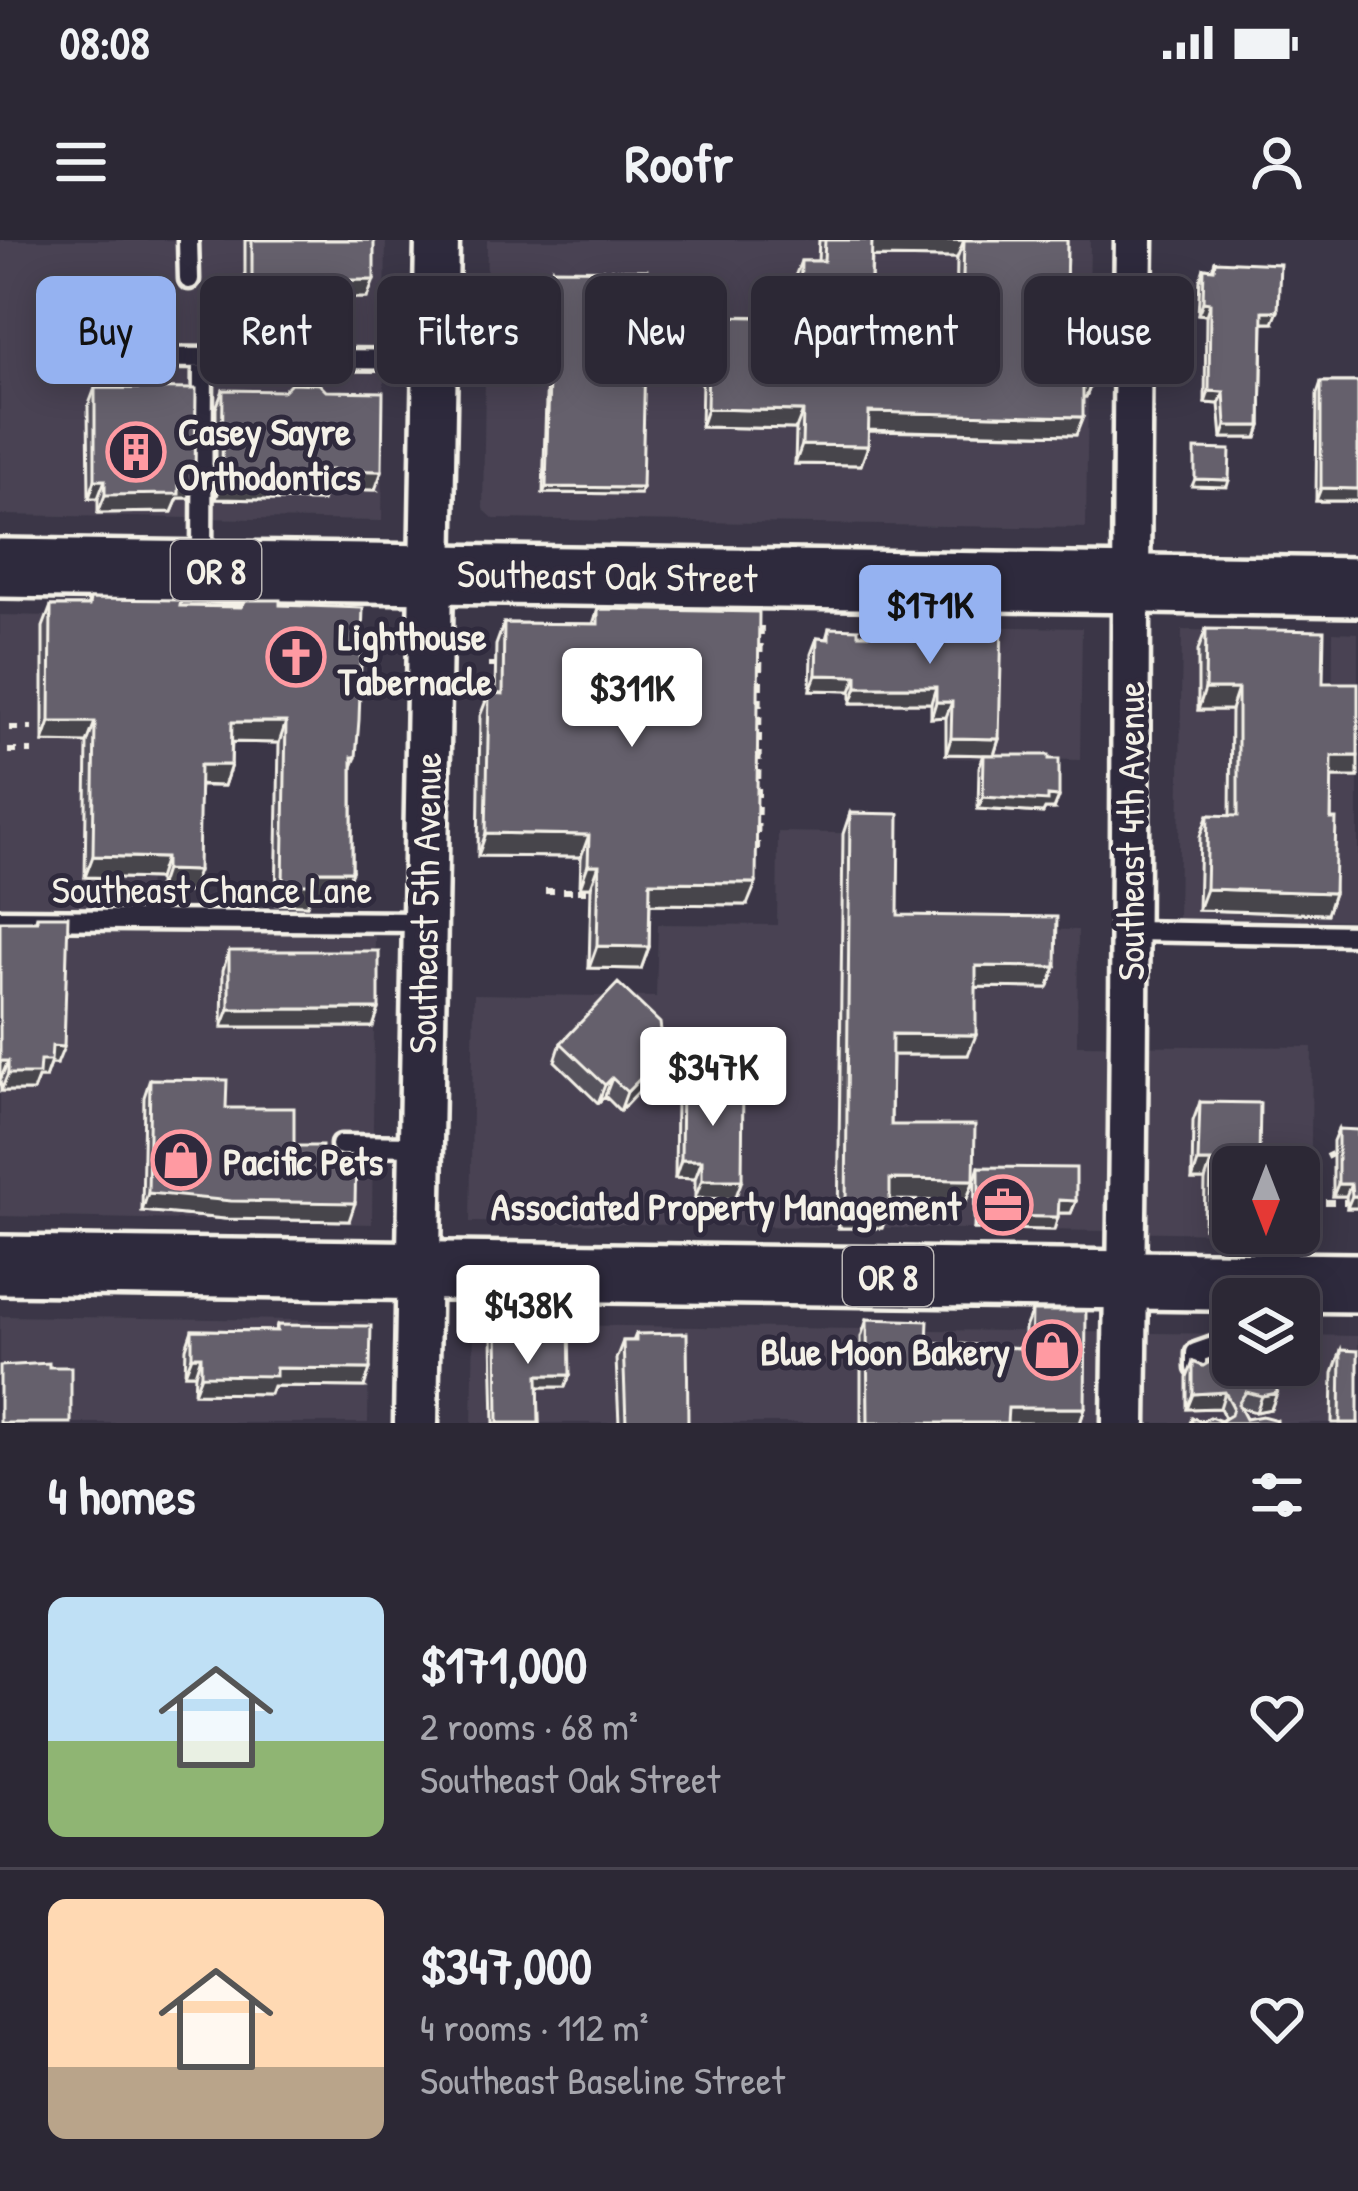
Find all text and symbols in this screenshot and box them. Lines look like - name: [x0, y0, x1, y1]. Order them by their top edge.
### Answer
- text: 08:08: [60, 12, 150, 73]
- text: Roofr: [625, 126, 733, 199]
- icon: menu: [48, 129, 114, 195]
- icon: person: [1244, 129, 1310, 195]
- chip: Buy: [36, 276, 176, 384]
- chip: Rent: [200, 276, 353, 384]
- chip: Filters: [377, 276, 561, 384]
- chip: New: [585, 276, 727, 384]
- chip: Apartment: [751, 276, 1000, 384]
- chip: House: [1024, 276, 1194, 384]
- place label: Casey Sayre Orthodontics: [178, 404, 361, 502]
- building icon: Casey Sayre Orthodontics: [105, 421, 167, 483]
- road number: OR 8: [171, 540, 261, 600]
- street label: Southeast Oak Street: [456, 546, 758, 604]
- pin: $171K: [846, 565, 1014, 667]
- text: $171K: [886, 577, 974, 630]
- place label: Lighthouse Tabernacle: [337, 609, 493, 707]
- church icon: Lighthouse Tabernacle: [265, 626, 327, 688]
- pin: $311K: [548, 648, 716, 750]
- text: $311K: [589, 660, 675, 713]
- street label: Southeast 4th Avenue: [1103, 681, 1156, 981]
- street label: Southeast 5th Avenue: [395, 752, 453, 1054]
- street label: Southeast Chance Lane: [52, 862, 372, 915]
- pin: $347K: [629, 1027, 797, 1129]
- text: $347K: [667, 1039, 759, 1092]
- shop icon: Pacific Pets: [150, 1129, 212, 1191]
- place label: Pacific Pets: [223, 1134, 383, 1187]
- north arrow: [1212, 1146, 1320, 1254]
- map controls: [1212, 1146, 1320, 1386]
- office icon: Associated Property Management: [972, 1174, 1034, 1236]
- place label: Associated Property Management: [491, 1179, 963, 1233]
- road number: OR 8: [843, 1246, 933, 1306]
- pin: $438K: [444, 1265, 612, 1367]
- text: $438K: [483, 1277, 573, 1330]
- button: layers: [1212, 1278, 1320, 1386]
- shop icon: Blue Moon Bakery: [1021, 1319, 1083, 1381]
- place label: Blue Moon Bakery: [760, 1324, 1010, 1378]
- text: 4 homes: [48, 1461, 195, 1530]
- icon: filters: [1244, 1462, 1310, 1528]
- text: $171,000: [420, 1630, 587, 1699]
- icon: home: [144, 1645, 288, 1789]
- icon: heart: [1244, 1684, 1310, 1750]
- text: 2 rooms · 68 m²: [420, 1699, 638, 1752]
- text: Southeast Oak Street: [420, 1752, 720, 1805]
- text: $347,000: [420, 1931, 592, 2000]
- icon: home: [144, 1947, 288, 2091]
- icon: heart: [1244, 1986, 1310, 2052]
- text: 4 rooms · 112 m²: [420, 2000, 648, 2053]
- text: Southeast Baseline Street: [420, 2053, 785, 2106]

